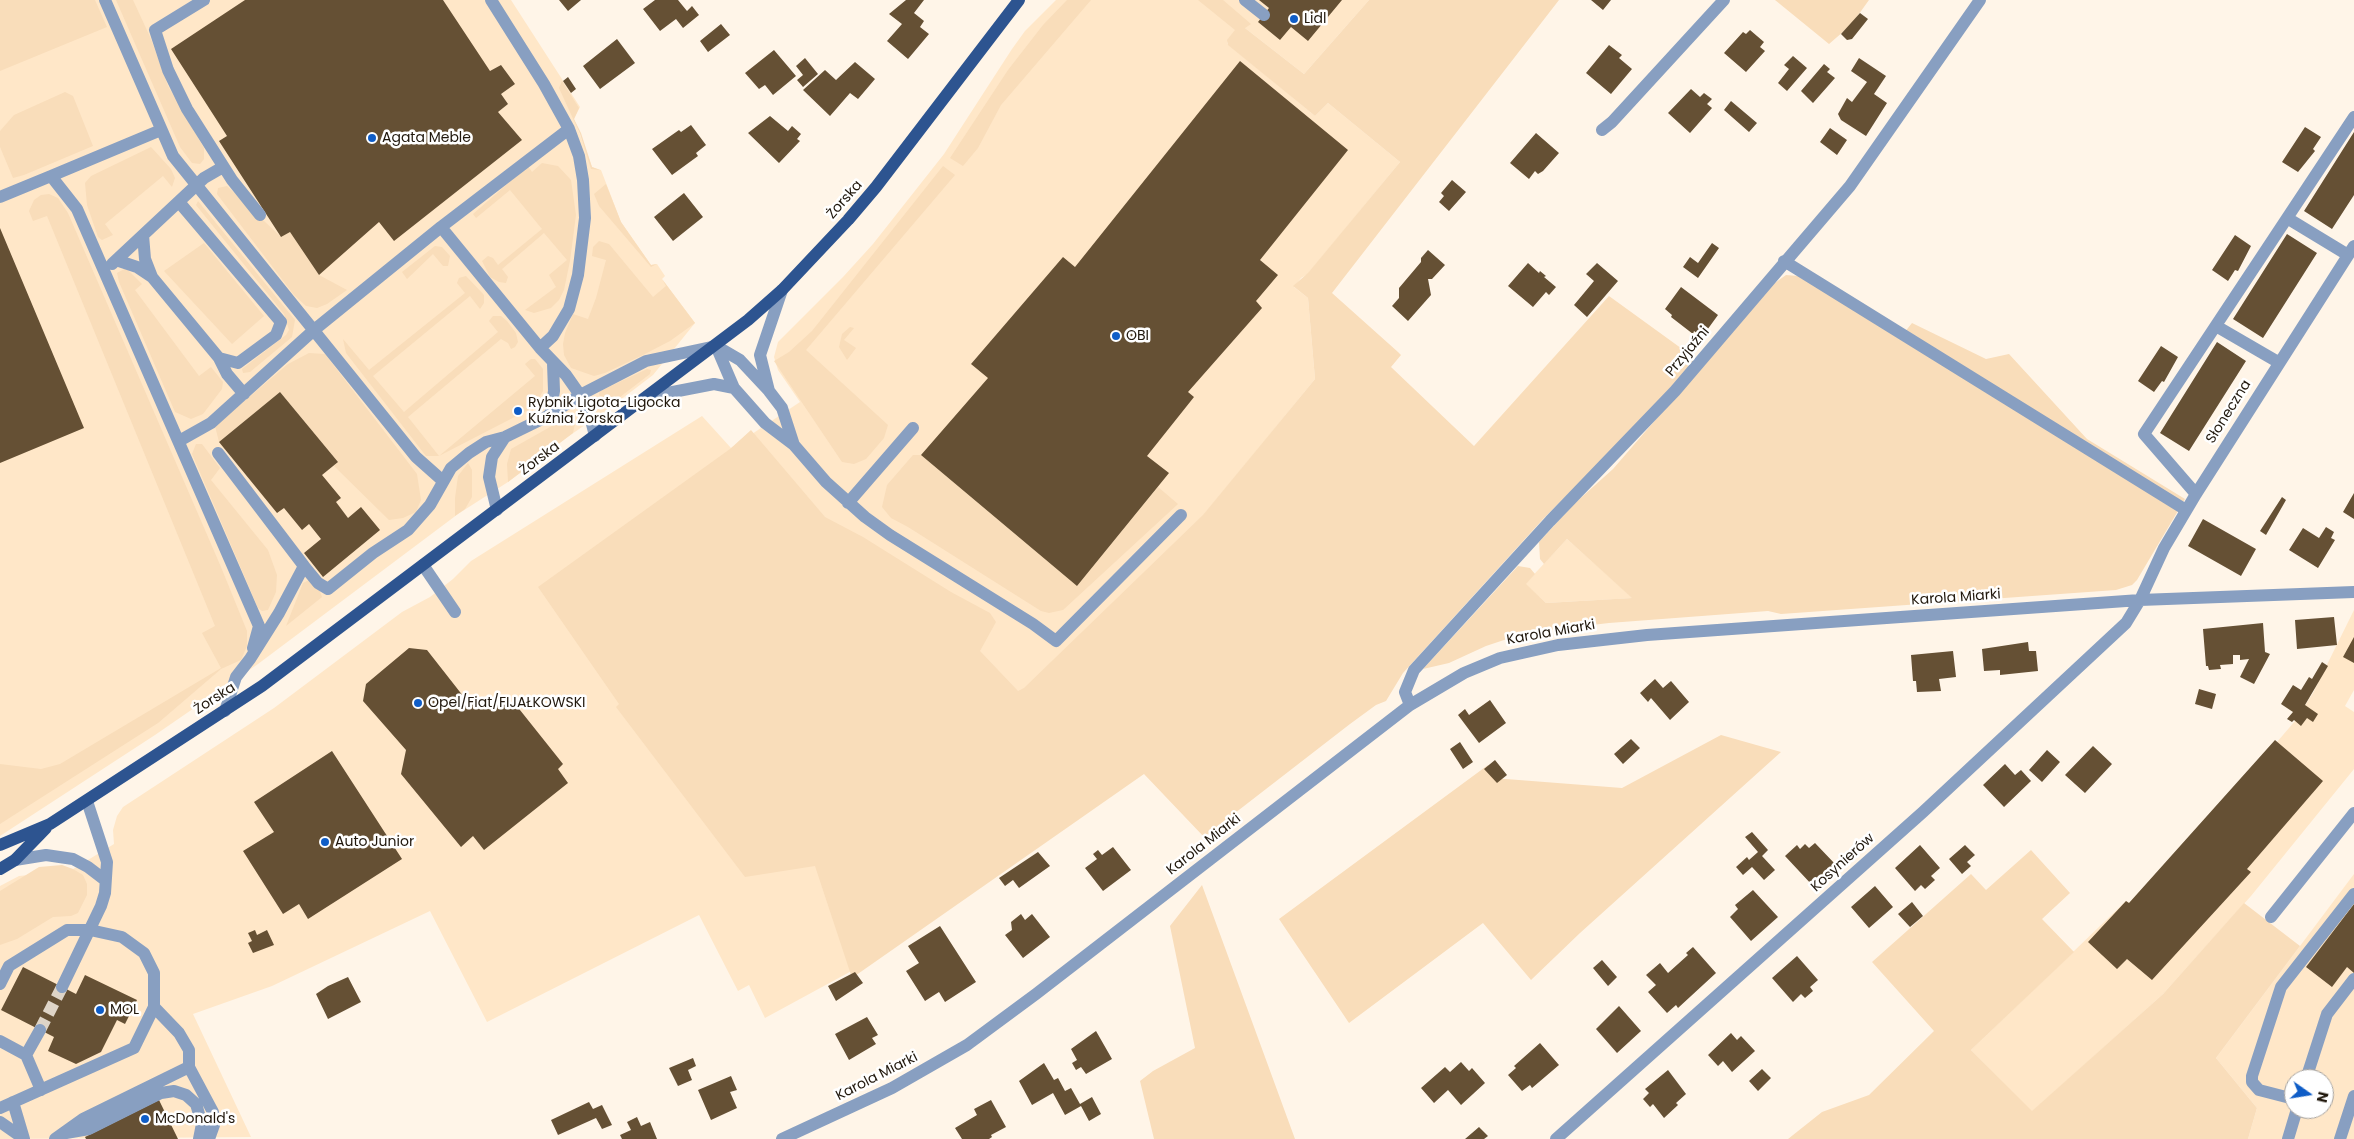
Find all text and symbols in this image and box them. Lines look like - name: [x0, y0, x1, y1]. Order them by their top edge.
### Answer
- place label: Lidl: [1304, 11, 1326, 27]
- marker: Lidl: [1288, 13, 1300, 25]
- place label: Agata Meble: [382, 130, 471, 146]
- marker: Agata Meble: [366, 132, 378, 144]
- street label: Żorska: [824, 177, 866, 223]
- street label: Przyjaźni: [1663, 324, 1713, 380]
- place label: OBI: [1126, 328, 1149, 344]
- marker: OBI: [1110, 330, 1122, 342]
- street label: Słoneczna: [2203, 377, 2255, 447]
- place label: Rybnik Ligota-Ligocka Kuźnia Żorska: [528, 395, 680, 428]
- marker: Rybnik Ligota-Ligocka Kuźnia Żorska: [512, 405, 524, 417]
- street label: Żorska: [517, 439, 563, 479]
- street label: Karola Miarki: [1911, 586, 2001, 610]
- street label: Karola Miarki: [1505, 617, 1597, 649]
- street label: Żorska: [191, 679, 239, 719]
- place label: Opel/Fiat/FIJAŁKOWSKI: [428, 695, 586, 711]
- marker: Opel/Fiat/FIJAŁKOWSKI: [412, 697, 424, 709]
- street label: Karola Miarki: [1164, 811, 1244, 879]
- street label: Kosynierów: [1808, 830, 1878, 896]
- place label: Auto Junior: [335, 834, 414, 850]
- marker: Auto Junior: [319, 836, 331, 848]
- place label: MOL: [110, 1002, 139, 1018]
- marker: MOL: [94, 1004, 106, 1016]
- street label: Karola Miarki: [833, 1049, 921, 1105]
- north arrow: [2284, 1069, 2334, 1119]
- text: N: [2312, 1090, 2334, 1105]
- place label: McDonald's: [155, 1111, 235, 1127]
- marker: McDonald's: [139, 1113, 151, 1125]

